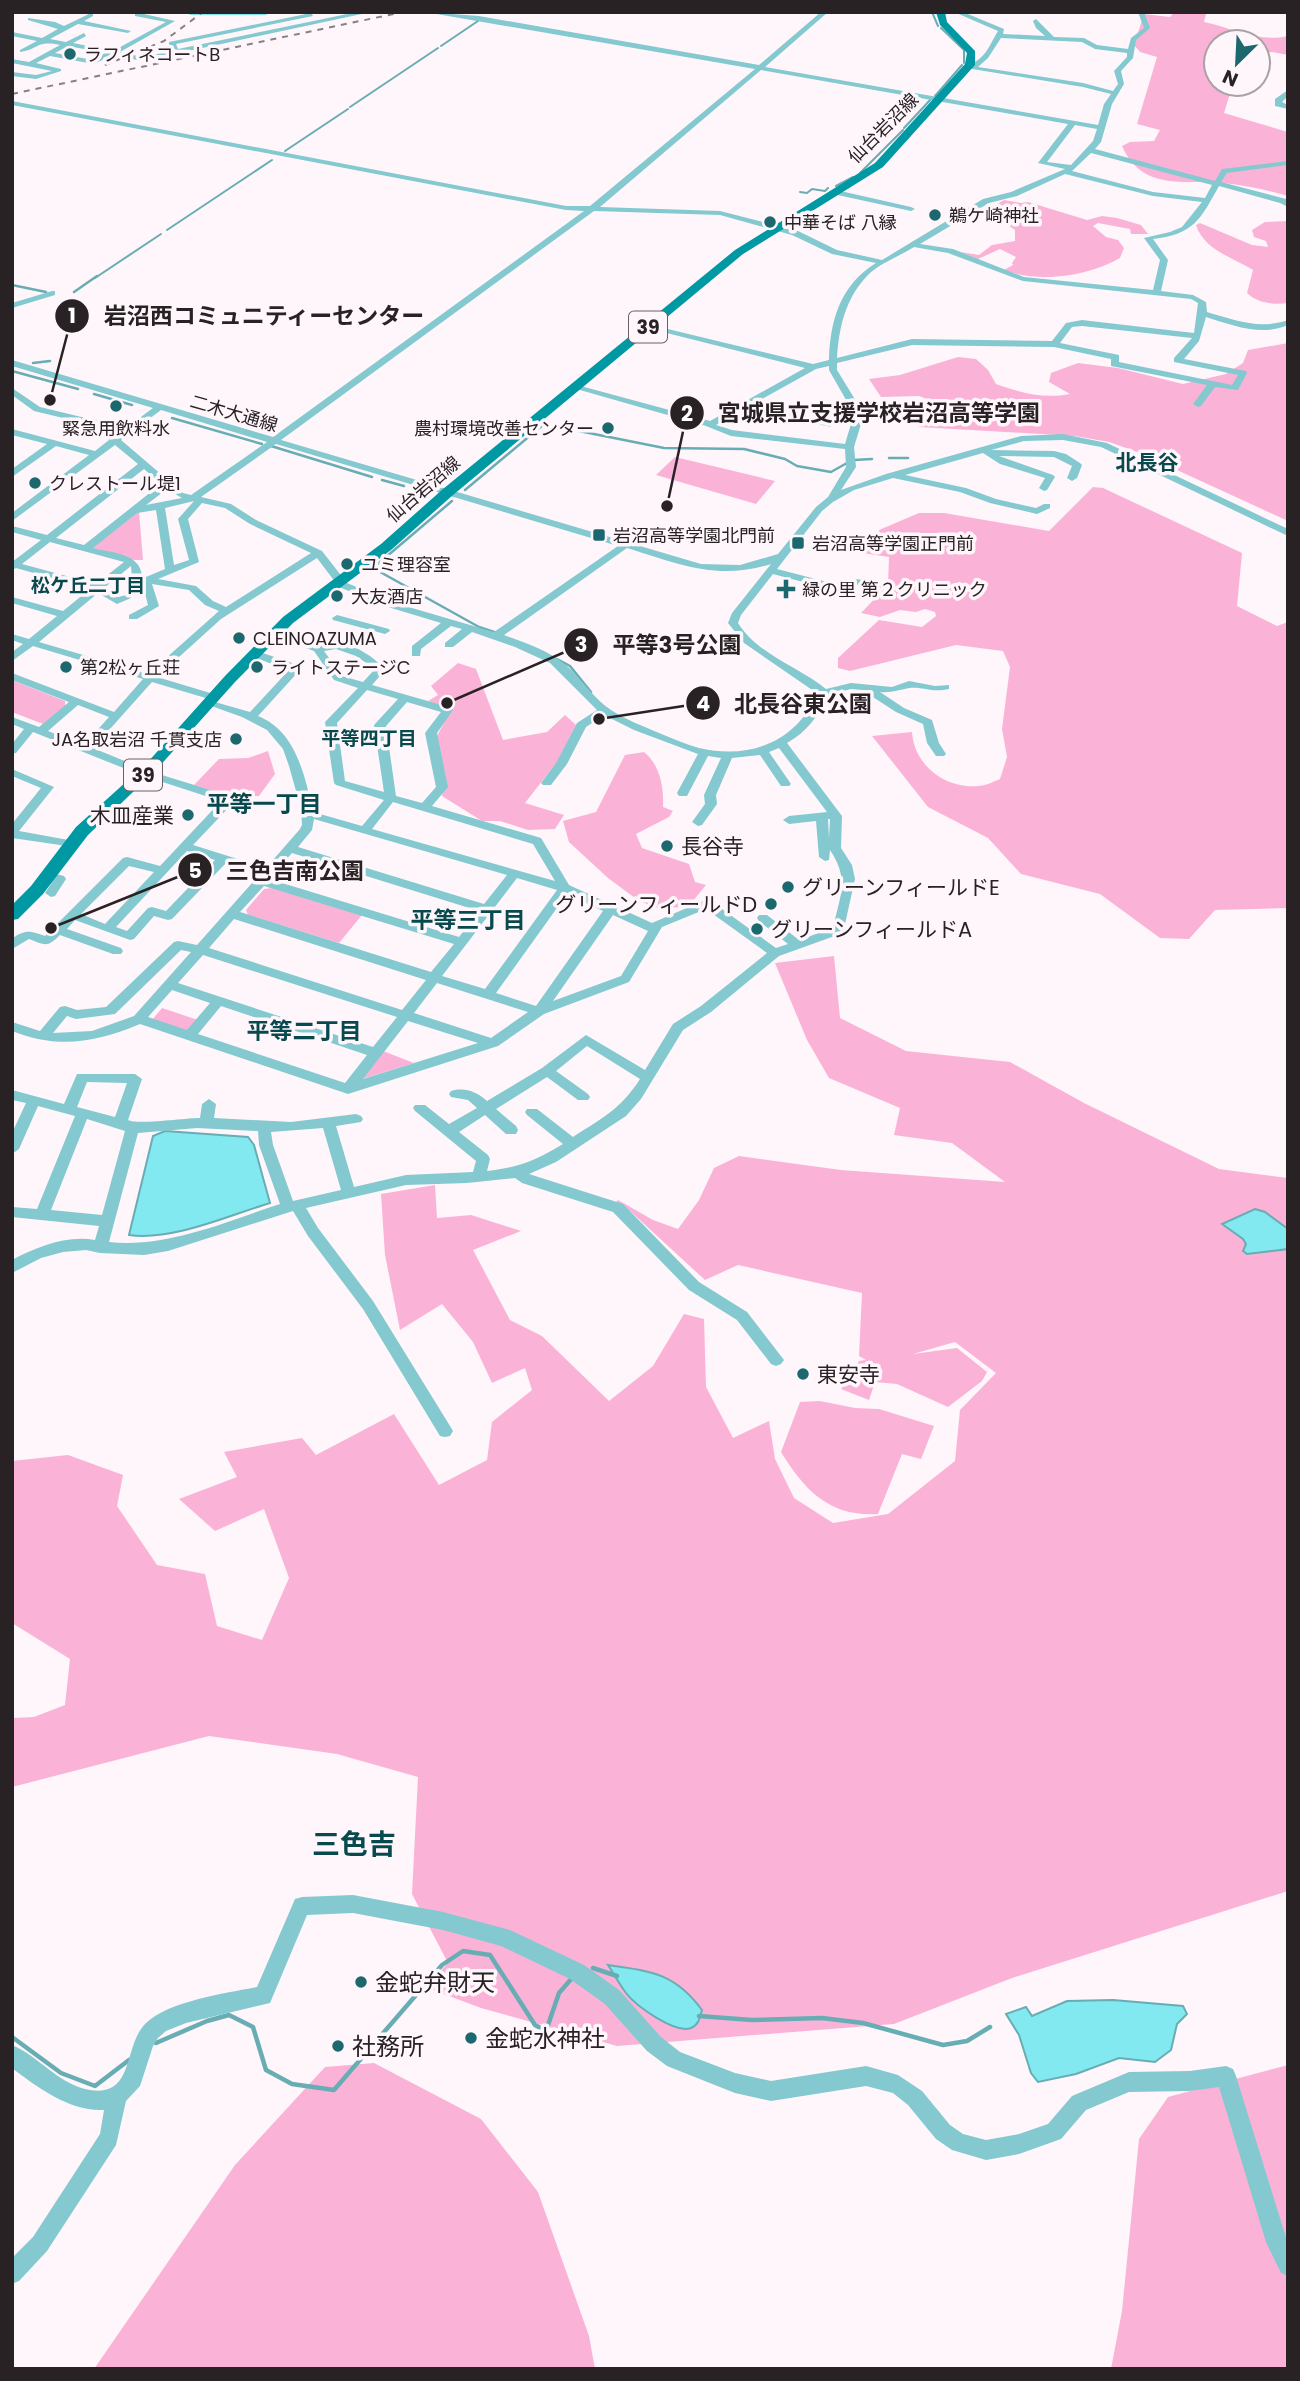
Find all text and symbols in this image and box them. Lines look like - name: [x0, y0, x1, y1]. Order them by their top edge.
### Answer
- north arrow: [1202, 28, 1272, 98]
- place label: ラフィネコートB: [84, 42, 220, 67]
- marker: ラフィネコートB: [62, 46, 78, 62]
- text: N: [1218, 63, 1242, 93]
- street label: 仙台岩沼線: [842, 87, 924, 169]
- place label: 鵜ケ崎神社: [949, 203, 1039, 228]
- marker: 鵜ケ崎神社: [927, 207, 943, 223]
- place label: 中華そば 八縁: [784, 210, 897, 235]
- marker: 中華そば 八縁: [762, 214, 778, 230]
- callout: 岩沼西コミュニティーセンター: [54, 294, 439, 338]
- text: 岩沼西コミュニティーセンター: [104, 300, 424, 332]
- text: 1: [68, 301, 76, 330]
- road number: 39: [629, 312, 667, 342]
- street label: 二木大通線: [187, 389, 281, 437]
- callout: 宮城県立支援学校岩沼高等学園: [669, 391, 1054, 435]
- text: 宮城県立支援学校岩沼高等学園: [718, 397, 1040, 429]
- marker: 緊急用飲料水: [108, 398, 124, 414]
- text: 2: [681, 399, 693, 428]
- place label: 緊急用飲料水: [62, 416, 170, 441]
- place label: 農村環境改善センター: [414, 416, 594, 441]
- marker: 農村環境改善センター: [600, 420, 616, 436]
- district label: 北長谷: [1116, 448, 1179, 477]
- street label: 仙台岩沼線: [381, 450, 465, 528]
- place label: クレストール堤1: [49, 471, 181, 496]
- marker: クレストール堤1: [27, 475, 43, 491]
- place label: 岩沼高等学園北門前: [613, 523, 775, 548]
- marker: 岩沼高等学園北門前: [591, 527, 607, 543]
- place label: 岩沼高等学園正門前: [812, 531, 974, 556]
- marker: 岩沼高等学園正門前: [790, 535, 806, 551]
- place label: ユミ理容室: [361, 552, 451, 577]
- marker: ユミ理容室: [339, 556, 355, 572]
- district label: 松ケ丘二丁目: [31, 572, 145, 599]
- place label: 緑の里 第２クリニック: [802, 577, 987, 602]
- marker: 緑の里 第２クリニック: [776, 579, 796, 599]
- place label: 大友酒店: [351, 584, 423, 609]
- marker: 大友酒店: [329, 588, 345, 604]
- callout: 平等3号公園: [564, 623, 755, 667]
- place label: CLEINOAZUMA: [253, 626, 377, 651]
- text: 平等3号公園: [613, 629, 741, 661]
- marker: CLEINOAZUMA: [231, 630, 247, 646]
- text: 3: [575, 630, 587, 659]
- place label: 第2松ヶ丘荘: [80, 655, 180, 680]
- place label: ライトステージC: [271, 655, 411, 680]
- marker: 第2松ヶ丘荘: [58, 659, 74, 675]
- marker: ライトステージC: [249, 659, 265, 675]
- callout: 北長谷東公園: [685, 681, 886, 725]
- text: 北長谷東公園: [734, 688, 872, 720]
- text: 4: [696, 689, 710, 718]
- district label: 平等四丁目: [321, 725, 417, 752]
- place label: JA名取岩沼 千貫支店: [52, 727, 222, 752]
- marker: JA名取岩沼 千貫支店: [228, 731, 244, 747]
- road number: 39: [124, 760, 162, 790]
- district label: 平等一丁目: [207, 788, 322, 820]
- place label: 木皿産業: [90, 801, 174, 830]
- marker: 木皿産業: [180, 807, 196, 823]
- place label: 長谷寺: [681, 832, 744, 861]
- marker: 長谷寺: [659, 838, 675, 854]
- callout: 三色吉南公園: [177, 848, 378, 892]
- text: 三色吉南公園: [226, 855, 364, 887]
- text: 5: [188, 856, 202, 885]
- place label: グリーンフィールドE: [802, 873, 1000, 902]
- marker: グリーンフィールドE: [780, 879, 796, 895]
- place label: グリーンフィールドD: [555, 890, 757, 919]
- marker: グリーンフィールドD: [763, 896, 779, 912]
- district label: 平等三丁目: [411, 904, 526, 936]
- place label: グリーンフィールドA: [771, 915, 972, 944]
- marker: グリーンフィールドA: [749, 921, 765, 937]
- district label: 平等二丁目: [247, 1015, 362, 1047]
- place label: 東安寺: [817, 1360, 880, 1389]
- marker: 東安寺: [795, 1366, 811, 1382]
- district label: 三色吉: [312, 1825, 396, 1864]
- place label: 金蛇弁財天: [375, 1966, 495, 1999]
- marker: 金蛇弁財天: [353, 1974, 369, 1990]
- place label: 金蛇水神社: [485, 2022, 605, 2055]
- place label: 社務所: [352, 2030, 424, 2063]
- marker: 金蛇水神社: [463, 2030, 479, 2046]
- marker: 社務所: [330, 2038, 346, 2054]

